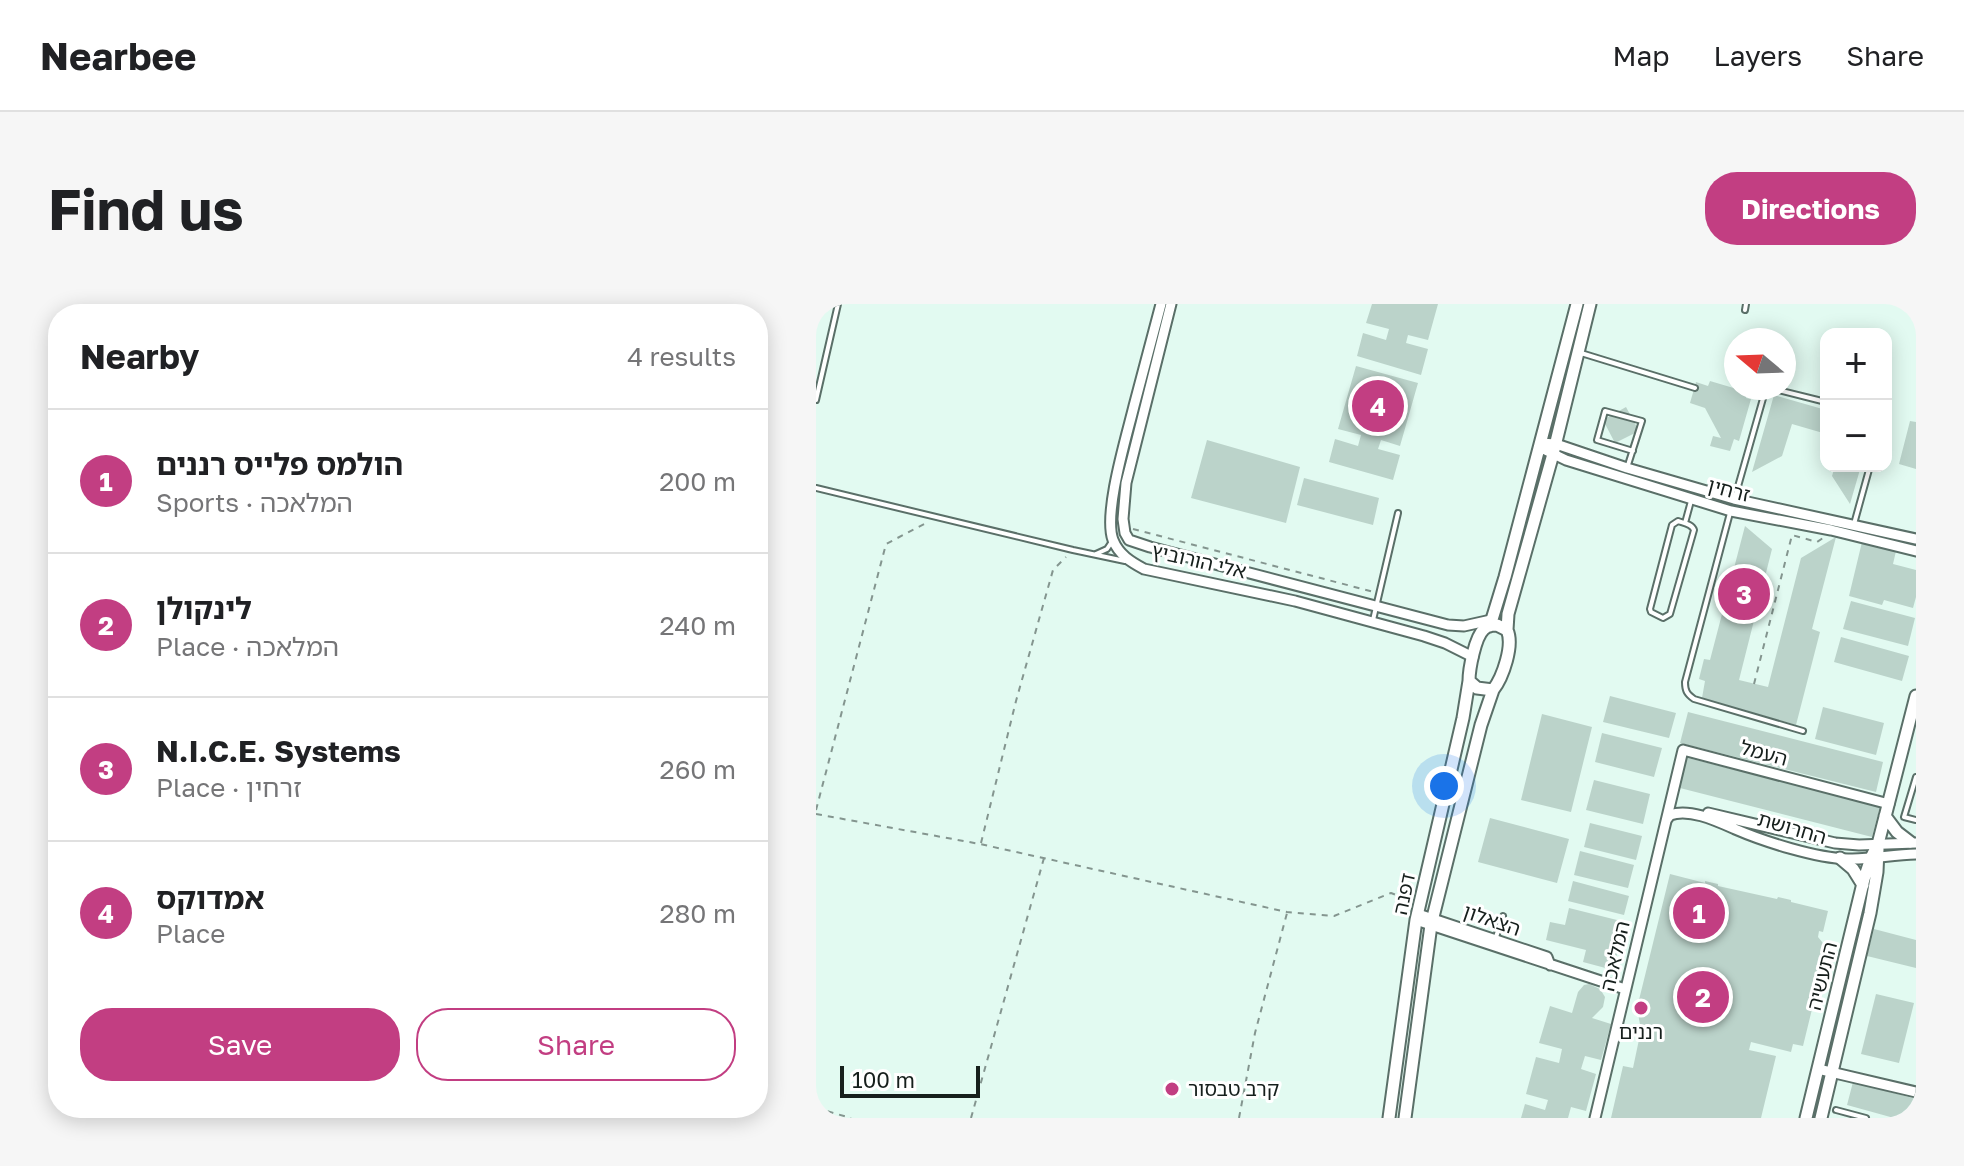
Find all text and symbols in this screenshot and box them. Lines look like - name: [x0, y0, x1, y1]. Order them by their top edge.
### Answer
- text: Nearbee: [40, 33, 196, 78]
- text: Map: [1612, 39, 1670, 72]
- text: Layers: [1714, 39, 1802, 72]
- text: Share: [1846, 39, 1924, 72]
- button: Directions: [1705, 172, 1916, 245]
- text: Find us: [48, 175, 244, 242]
- north arrow: [1724, 328, 1796, 400]
- map controls: [1820, 328, 1892, 472]
- button: +: [1820, 328, 1892, 400]
- text: Nearby: [80, 336, 200, 376]
- text: 4 results: [627, 341, 736, 372]
- pin: 4: [1352, 376, 1404, 436]
- button: −: [1820, 400, 1892, 472]
- text: הולמס פלייס רננים: [156, 446, 403, 482]
- text: 1: [99, 466, 113, 497]
- text: 200 m: [659, 466, 736, 497]
- street label: זרחין: [1705, 472, 1753, 506]
- text: Sports · המלאכה: [156, 487, 353, 518]
- street label: אלי הורוביץ: [1150, 537, 1249, 583]
- pin: 3: [1718, 564, 1770, 624]
- text: לינקולן: [156, 590, 252, 626]
- text: 2: [98, 610, 114, 641]
- text: 240 m: [659, 610, 736, 641]
- text: Place · המלאכה: [156, 631, 339, 662]
- text: N.I.C.E. Systems: [156, 733, 401, 769]
- street label: העמל: [1738, 734, 1791, 770]
- text: 3: [98, 754, 114, 785]
- text: 260 m: [660, 754, 736, 785]
- your location: [1424, 766, 1464, 806]
- text: Place · זרחין: [156, 772, 302, 803]
- street label: החרושת: [1755, 806, 1829, 848]
- street label: דפנה: [1387, 870, 1419, 917]
- text: אמדוקס: [156, 880, 265, 916]
- pin: 1: [1673, 883, 1725, 943]
- text: 4: [98, 898, 114, 929]
- text: 280 m: [659, 898, 736, 929]
- street label: הצאלון: [1461, 898, 1524, 940]
- text: Place: [156, 918, 225, 949]
- street label: המלאכה: [1594, 918, 1634, 993]
- street label: התעשיה: [1801, 939, 1841, 1013]
- pin: 2: [1677, 967, 1729, 1027]
- marker: רננים: [1632, 999, 1650, 1017]
- button: Save: [80, 1008, 400, 1081]
- button: Share: [416, 1008, 736, 1081]
- place label: רננים: [1619, 1019, 1663, 1043]
- scale bar: [840, 1062, 980, 1098]
- text: 100 m: [852, 1066, 915, 1093]
- place label: קרב טבסור: [1188, 1076, 1279, 1100]
- marker: קרב טבסור: [1163, 1080, 1181, 1098]

